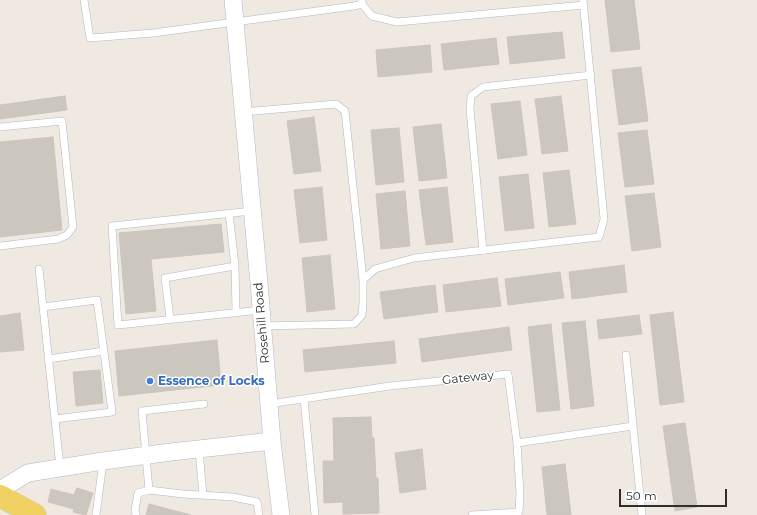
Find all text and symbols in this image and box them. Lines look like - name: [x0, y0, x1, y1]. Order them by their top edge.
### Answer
- street label: Rosehill Road: [251, 282, 273, 364]
- street label: Gateway: [441, 368, 495, 388]
- place label: Essence of Locks: [158, 374, 265, 388]
- marker: Essence of Locks: [145, 376, 155, 386]
- scale bar: [621, 481, 729, 507]
- text: 50 m: [626, 488, 657, 503]

